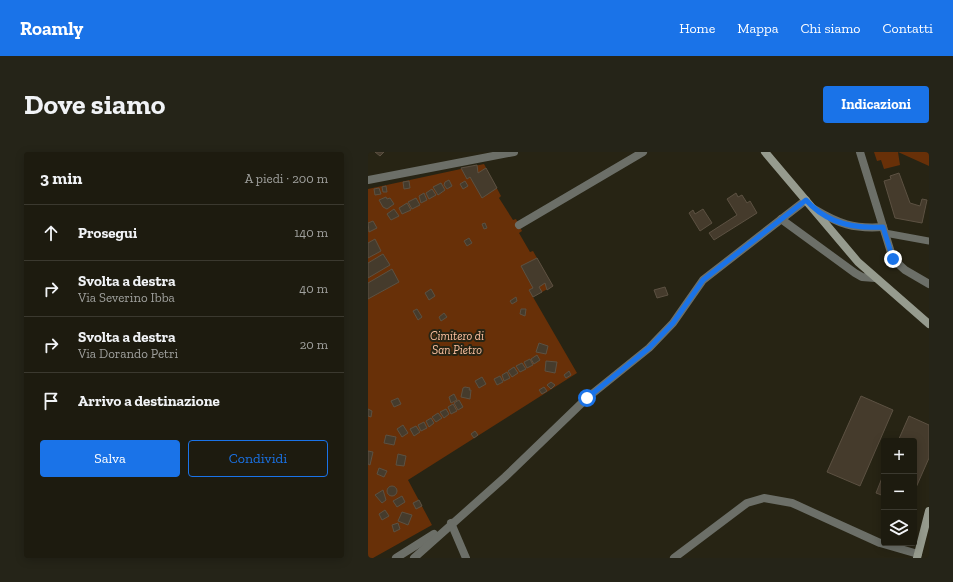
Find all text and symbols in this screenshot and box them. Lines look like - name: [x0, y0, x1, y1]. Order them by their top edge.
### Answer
- text: Roamly: [20, 17, 83, 40]
- text: Home: [679, 20, 715, 37]
- text: Mappa: [737, 20, 778, 37]
- text: Chi siamo: [800, 20, 860, 37]
- text: Contatti: [882, 20, 933, 37]
- button: Indicazioni: [823, 86, 929, 123]
- text: Dove siamo: [24, 88, 165, 121]
- text: 3 min: [40, 168, 82, 188]
- text: A piedi · 200 m: [245, 171, 328, 186]
- icon: ahead: [40, 222, 62, 244]
- text: Prosegui: [78, 224, 137, 242]
- text: 140 m: [294, 225, 328, 240]
- route end: [884, 250, 902, 268]
- text: Svolta a destra: [78, 272, 176, 290]
- icon: right: [40, 278, 62, 300]
- text: 40 m: [299, 281, 328, 296]
- text: Via Severino Ibba: [78, 290, 175, 305]
- text: Svolta a destra: [78, 328, 176, 346]
- park label: Cimitero di San Pietro: [430, 329, 484, 357]
- icon: right: [40, 334, 62, 356]
- text: 20 m: [300, 337, 328, 352]
- text: Via Dorando Petri: [78, 346, 178, 361]
- route start: [578, 389, 596, 407]
- icon: arrive: [40, 390, 62, 412]
- text: Arrivo a destinazione: [78, 392, 220, 410]
- map controls: [881, 438, 917, 546]
- button: +: [881, 438, 917, 474]
- button: Salva: [40, 440, 180, 477]
- button: Condividi: [188, 440, 328, 477]
- button: −: [881, 474, 917, 510]
- button: layers: [881, 510, 917, 546]

